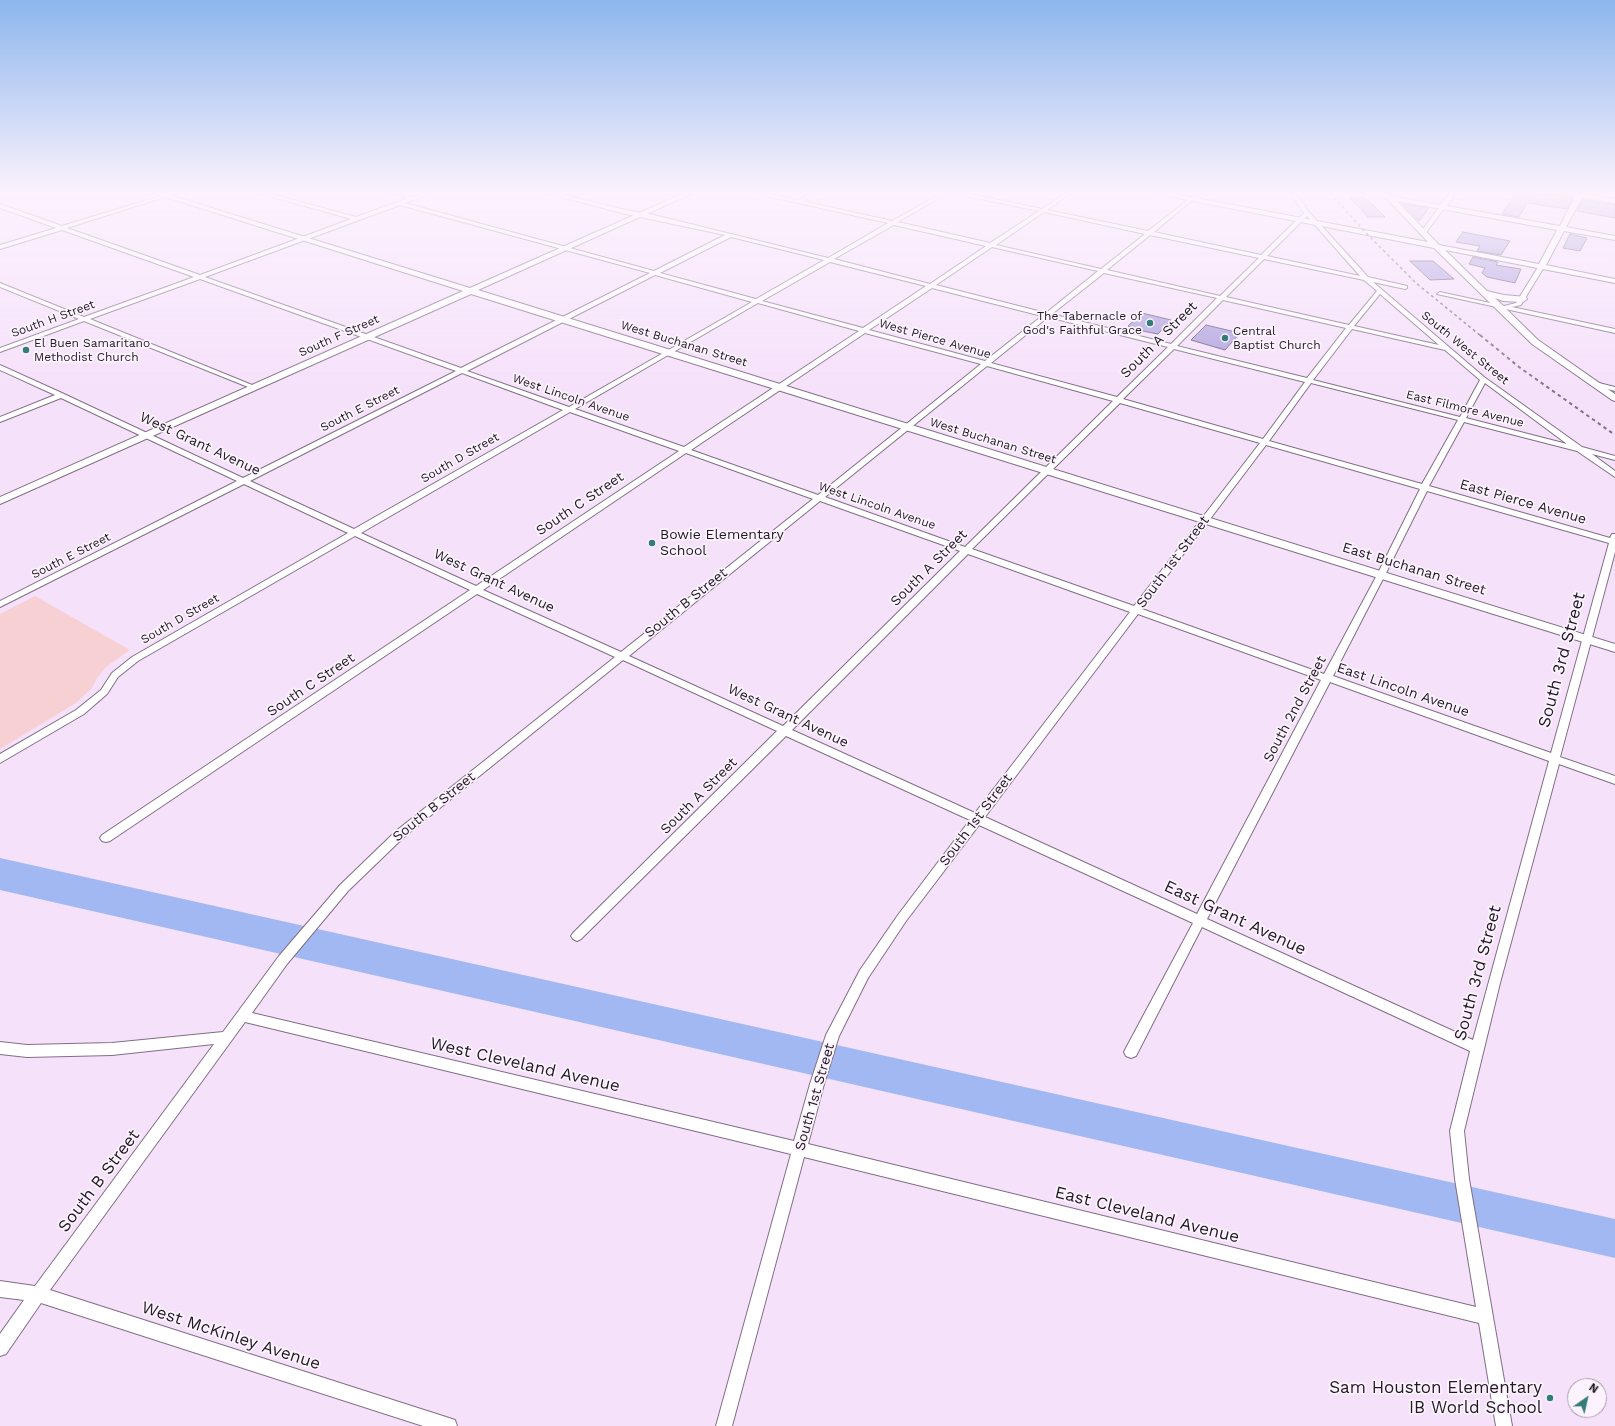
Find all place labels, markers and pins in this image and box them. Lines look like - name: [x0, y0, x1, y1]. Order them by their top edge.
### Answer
- place label: The Tabernacle of God's Faithful Grace: [1023, 309, 1142, 337]
- marker: The Tabernacle of God's Faithful Grace: [1145, 318, 1155, 328]
- place label: Central Baptist Church: [1233, 324, 1321, 352]
- marker: Central Baptist Church: [1220, 333, 1230, 343]
- place label: El Buen Samaritano Methodist Church: [34, 336, 150, 364]
- marker: El Buen Samaritano Methodist Church: [21, 345, 31, 355]
- place label: Bowie Elementary School: [660, 527, 784, 560]
- marker: Bowie Elementary School: [647, 538, 657, 548]
- place label: Sam Houston Elementary IB World School: [1329, 1378, 1542, 1418]
- marker: Sam Houston Elementary IB World School: [1545, 1393, 1555, 1403]

